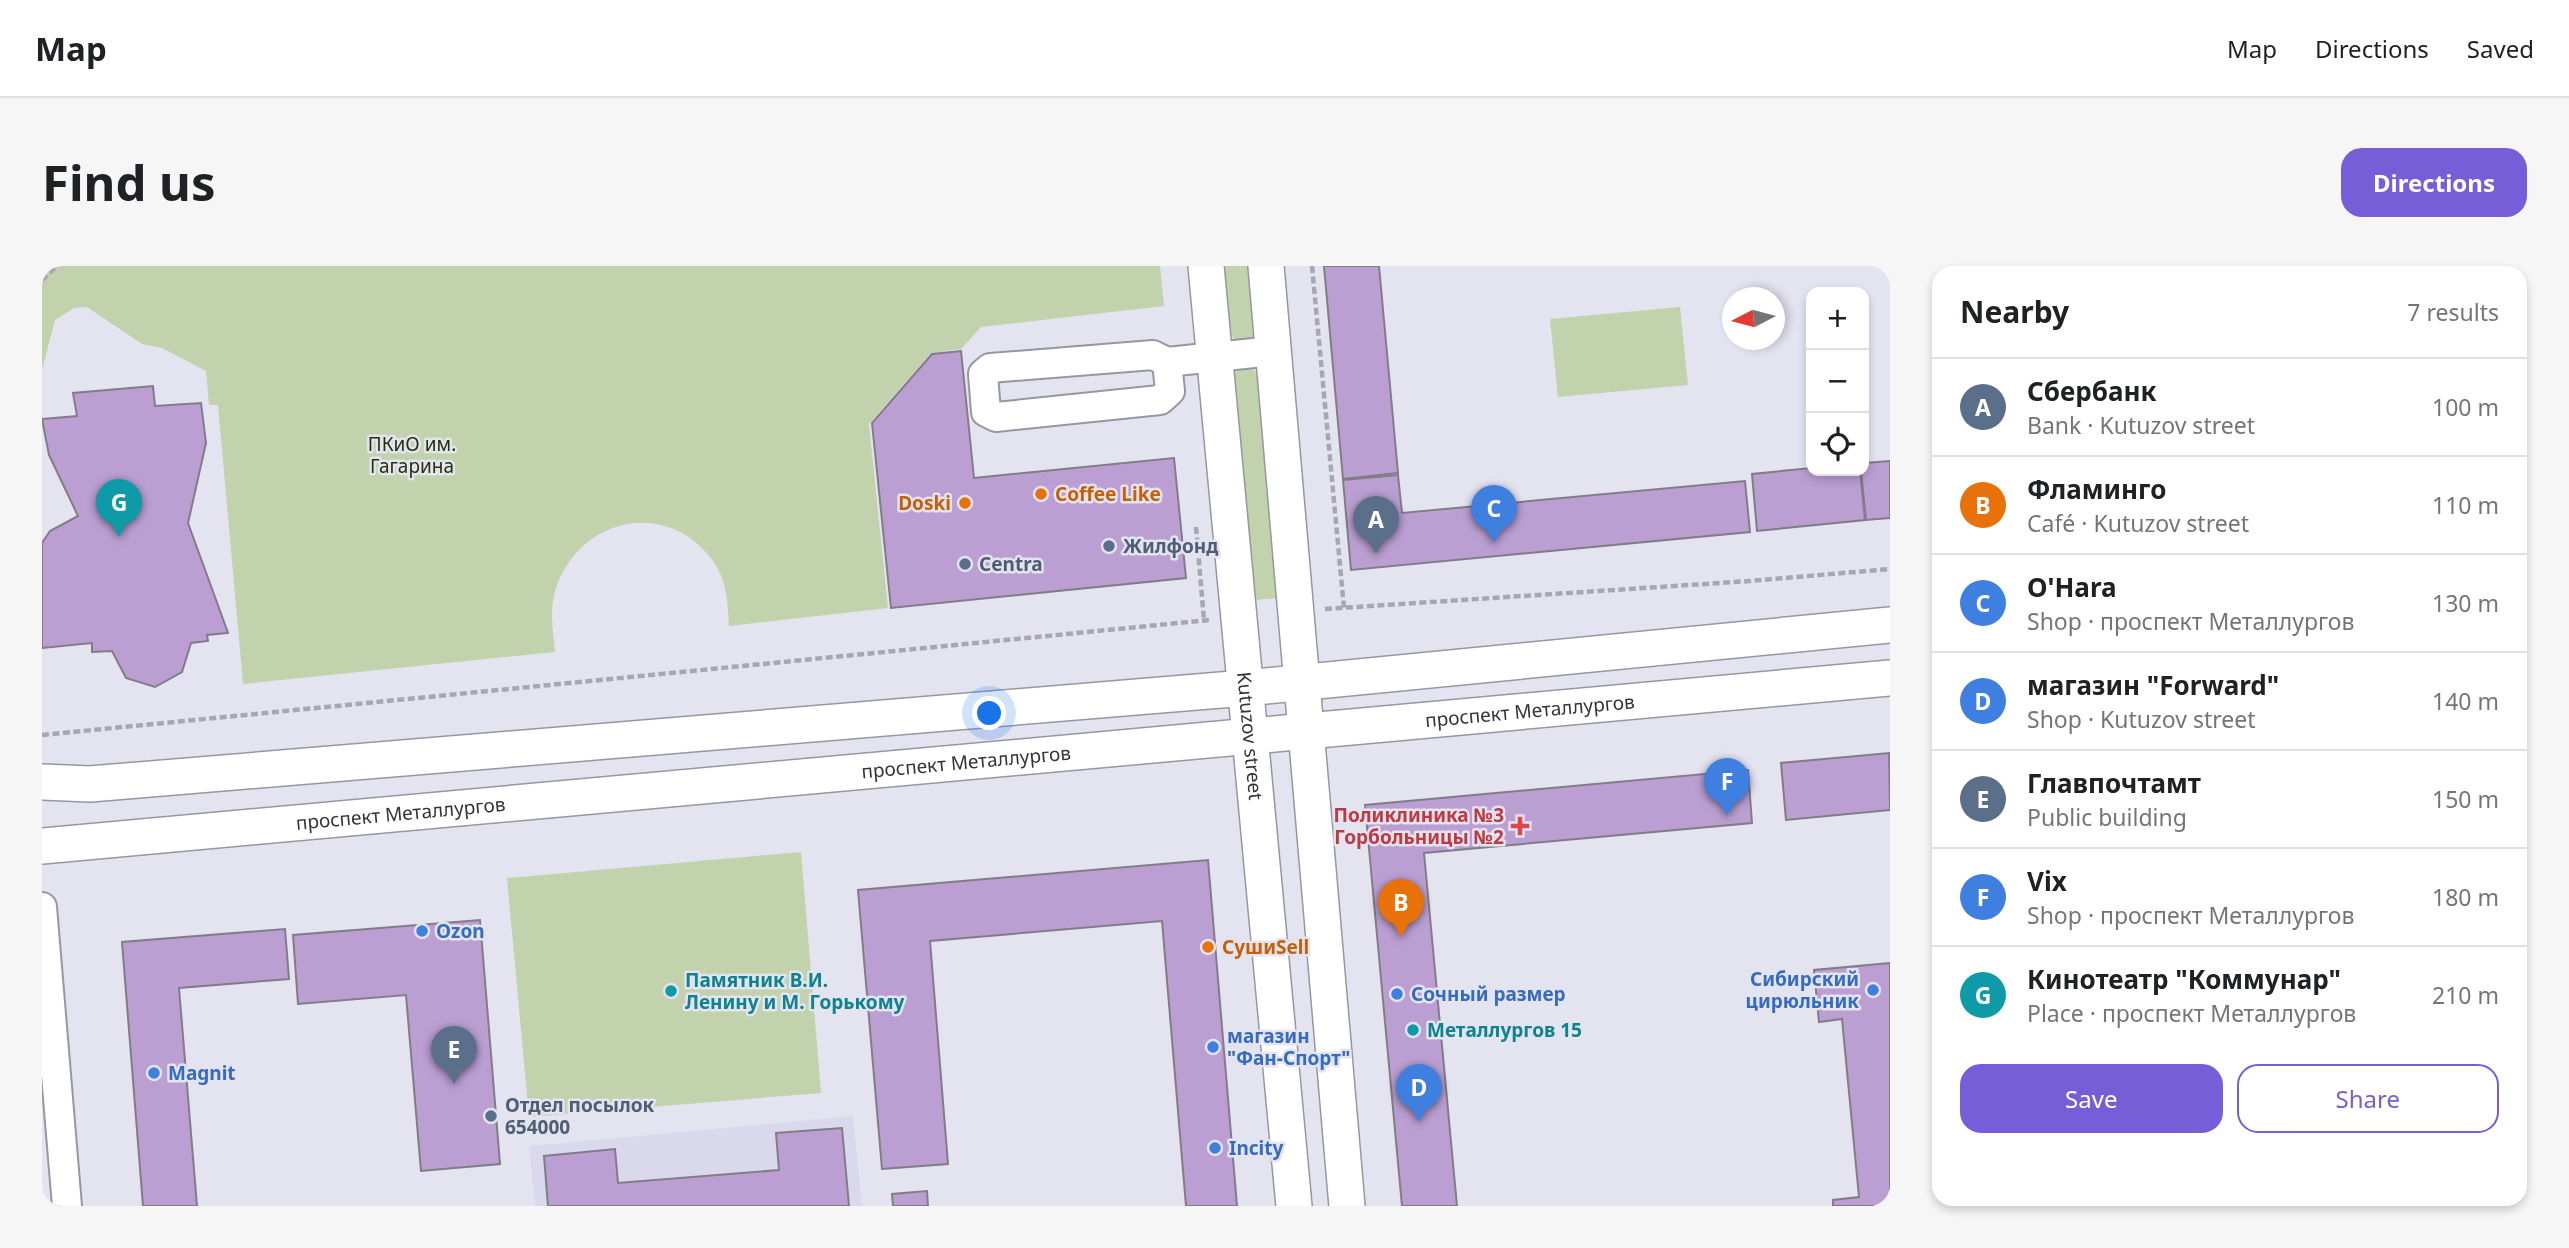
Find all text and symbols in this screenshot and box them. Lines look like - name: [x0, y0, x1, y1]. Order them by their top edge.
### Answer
- text: Map: [35, 26, 107, 71]
- text: Map: [2227, 32, 2277, 65]
- text: Directions: [2315, 32, 2429, 65]
- text: Saved: [2467, 32, 2534, 65]
- button: Directions: [2341, 148, 2527, 217]
- text: Find us: [42, 149, 216, 215]
- north arrow: [1722, 287, 1785, 350]
- map controls: [1806, 287, 1869, 476]
- button: +: [1806, 287, 1869, 350]
- text: Nearby: [1960, 291, 2069, 332]
- text: 7 results: [2407, 296, 2499, 328]
- button: −: [1806, 350, 1869, 413]
- text: Сбербанк: [2027, 373, 2156, 409]
- text: A: [1975, 391, 1991, 423]
- text: 100 m: [2432, 391, 2499, 423]
- text: Bank · Kutuzov street: [2027, 409, 2255, 441]
- button: locate: [1806, 413, 1869, 476]
- park label: ПКиО им. Гагарина: [368, 431, 456, 479]
- text: Фламинго: [2027, 471, 2166, 507]
- pin: G: [96, 479, 142, 537]
- place label: Coffee Like: [1055, 481, 1161, 507]
- pin: C: [1471, 485, 1517, 543]
- marker: Coffee Like: [1033, 486, 1049, 502]
- text: B: [1975, 489, 1991, 521]
- text: 110 m: [2432, 489, 2499, 521]
- place label: Doski: [898, 490, 951, 516]
- marker: Doski: [957, 495, 973, 511]
- pin: A: [1353, 496, 1399, 554]
- text: Café · Kutuzov street: [2027, 507, 2249, 539]
- place label: Жилфонд: [1123, 533, 1218, 559]
- marker: Жилфонд: [1101, 538, 1117, 554]
- place label: Centra: [979, 551, 1043, 577]
- marker: Centra: [957, 556, 973, 572]
- text: O'Hara: [2027, 569, 2117, 605]
- text: C: [1976, 587, 1990, 619]
- text: 130 m: [2432, 587, 2499, 619]
- text: Shop · проспект Металлургов: [2027, 605, 2354, 637]
- text: магазин "Forward": [2027, 667, 2279, 703]
- street label: Kutuzov street: [1231, 671, 1269, 801]
- text: D: [1975, 685, 1991, 717]
- text: 140 m: [2432, 685, 2499, 717]
- street label: проспект Металлургов: [1424, 688, 1636, 733]
- your location: [972, 696, 1006, 730]
- text: Shop · Kutuzov street: [2027, 703, 2256, 735]
- street label: проспект Металлургов: [860, 740, 1072, 784]
- pin: F: [1704, 758, 1750, 816]
- text: Главпочтамт: [2027, 765, 2201, 801]
- text: E: [1977, 783, 1989, 815]
- text: 150 m: [2432, 783, 2499, 815]
- street label: проспект Металлургов: [295, 791, 506, 836]
- text: Public building: [2027, 801, 2187, 833]
- place label: Поликлиника №3 Горбольницы №2: [1333, 802, 1504, 850]
- marker: Поликлиника №3 Горбольницы №2: [1510, 816, 1530, 836]
- text: Vix: [2027, 863, 2067, 899]
- pin: B: [1378, 879, 1424, 937]
- text: F: [1977, 881, 1989, 913]
- text: 180 m: [2432, 881, 2499, 913]
- text: Shop · проспект Металлургов: [2027, 899, 2354, 931]
- place label: Ozon: [436, 918, 485, 944]
- marker: Ozon: [414, 923, 430, 939]
- place label: СушиSell: [1222, 934, 1309, 960]
- marker: СушиSell: [1200, 939, 1216, 955]
- text: Кинотеатр "Коммунар": [2027, 961, 2341, 997]
- place label: Сибирский цирюльник: [1746, 966, 1859, 1014]
- place label: Памятник В.И. Ленину и М. Горькому: [685, 967, 905, 1015]
- text: G: [1975, 979, 1991, 1011]
- text: 210 m: [2432, 979, 2499, 1011]
- place label: Сочный размер: [1411, 981, 1566, 1007]
- marker: Сибирский цирюльник: [1865, 982, 1881, 998]
- marker: Памятник В.И. Ленину и М. Горькому: [663, 983, 679, 999]
- marker: Сочный размер: [1389, 986, 1405, 1002]
- text: Place · проспект Металлургов: [2027, 997, 2356, 1029]
- place label: Металлургов 15: [1427, 1017, 1582, 1043]
- marker: Металлургов 15: [1405, 1022, 1421, 1038]
- place label: магазин "Фан-Спорт": [1227, 1023, 1350, 1071]
- pin: E: [431, 1026, 477, 1084]
- marker: магазин "Фан-Спорт": [1205, 1039, 1221, 1055]
- place label: Magnit: [168, 1060, 236, 1086]
- pin: D: [1396, 1064, 1442, 1122]
- button: Save: [1960, 1064, 2223, 1133]
- button: Share: [2237, 1064, 2499, 1133]
- marker: Magnit: [146, 1065, 162, 1081]
- place label: Отдел посылок 654000: [505, 1092, 655, 1140]
- marker: Отдел посылок 654000: [483, 1108, 499, 1124]
- place label: Incity: [1229, 1135, 1283, 1161]
- marker: Incity: [1207, 1140, 1223, 1156]

